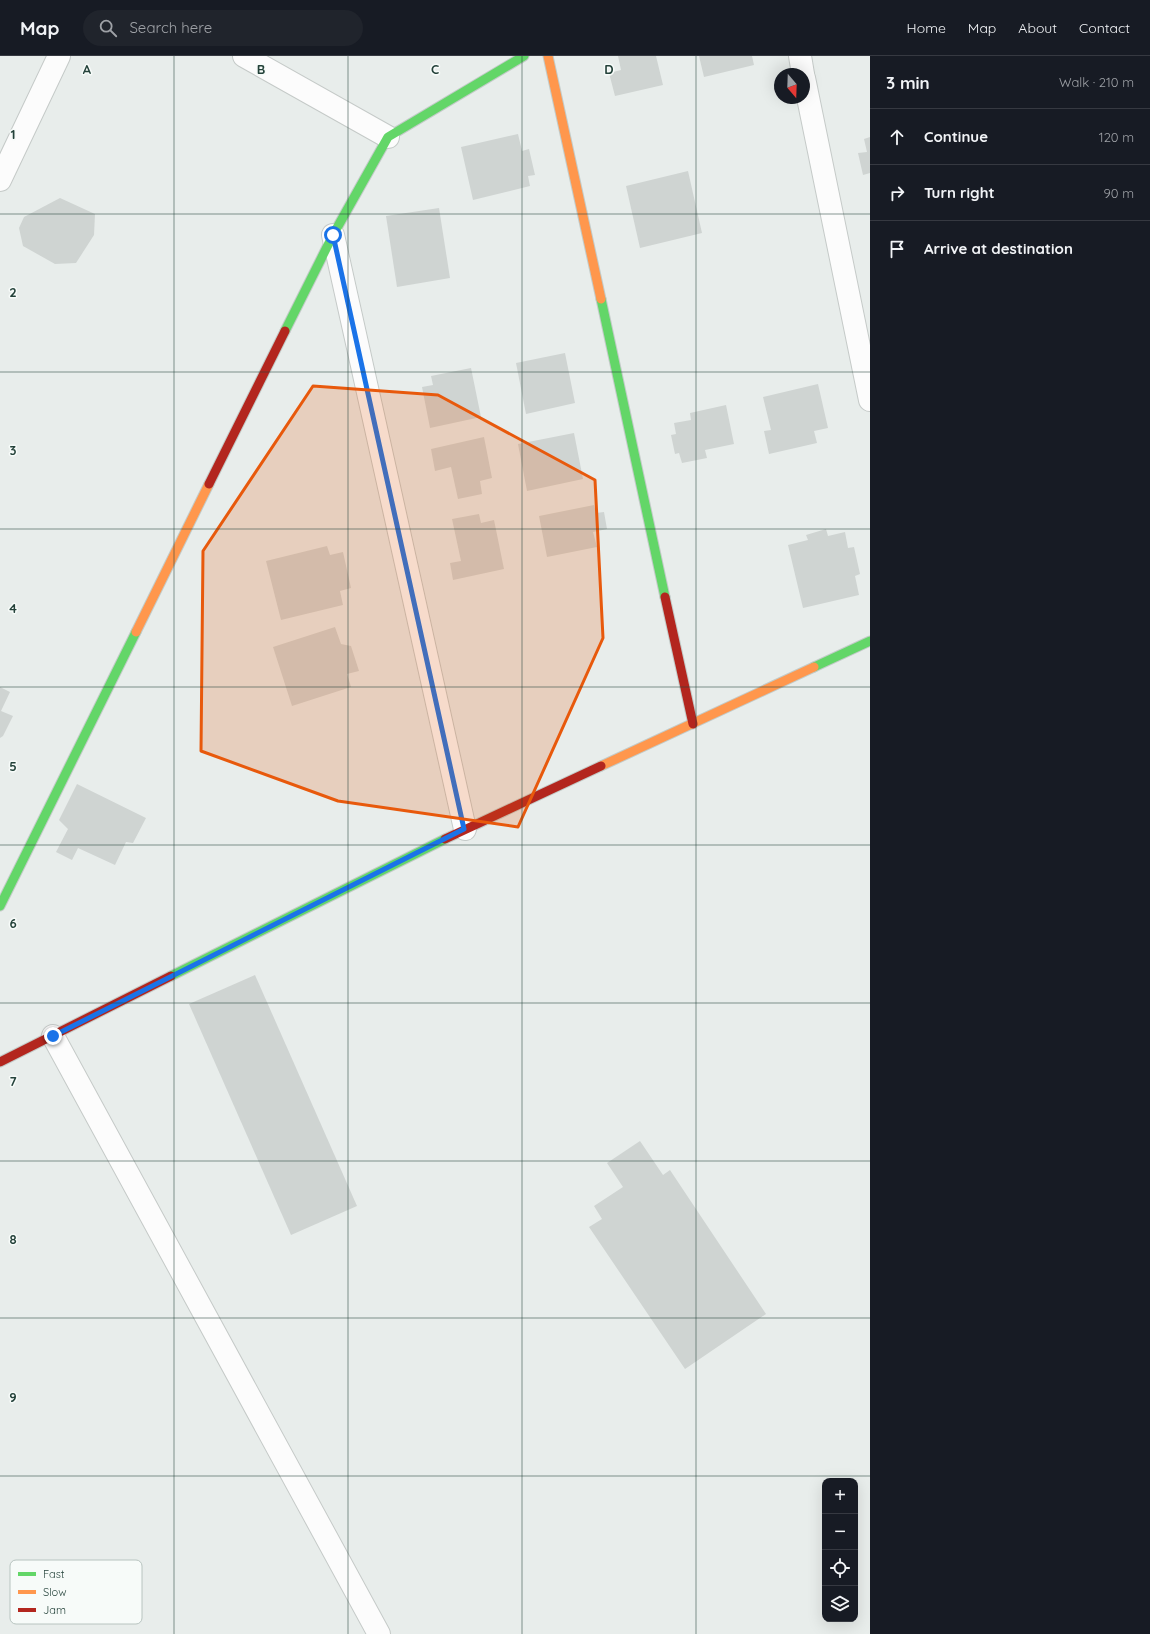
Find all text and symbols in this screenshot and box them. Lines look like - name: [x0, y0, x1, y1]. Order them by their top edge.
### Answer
- search box: [83, 10, 363, 46]
- text: Map: [20, 16, 59, 40]
- icon: search: [97, 17, 119, 39]
- text: Search here: [129, 18, 212, 37]
- text: Home: [907, 19, 946, 37]
- text: Map: [968, 19, 996, 37]
- text: About: [1018, 19, 1057, 37]
- text: Contact: [1079, 19, 1130, 37]
- text: A: [83, 61, 92, 77]
- text: B: [257, 61, 265, 77]
- text: C: [431, 61, 439, 77]
- text: D: [604, 61, 614, 77]
- north arrow: [774, 68, 810, 104]
- text: 3 min: [886, 72, 930, 93]
- text: Walk · 210 m: [1059, 74, 1134, 90]
- text: 1: [10, 126, 16, 142]
- icon: ahead: [886, 126, 908, 148]
- text: Continue: [924, 127, 988, 146]
- text: 120 m: [1099, 129, 1134, 145]
- icon: right: [886, 182, 908, 204]
- text: Turn right: [924, 183, 995, 202]
- text: 90 m: [1104, 185, 1134, 201]
- route start: [324, 226, 342, 244]
- icon: arrive: [886, 238, 908, 260]
- text: Arrive at destination: [924, 239, 1073, 258]
- text: 2: [9, 284, 17, 300]
- text: 3: [10, 442, 17, 458]
- text: 4: [9, 600, 17, 616]
- text: 5: [9, 758, 17, 774]
- text: 6: [9, 915, 17, 931]
- route end: [44, 1027, 62, 1045]
- text: 7: [9, 1073, 17, 1089]
- text: 8: [9, 1231, 17, 1247]
- text: 9: [9, 1389, 17, 1405]
- map controls: [822, 1478, 858, 1622]
- button: +: [822, 1478, 858, 1514]
- button: −: [822, 1514, 858, 1550]
- button: locate: [822, 1550, 858, 1586]
- legend: [10, 1560, 142, 1624]
- text: Fast: [43, 1567, 65, 1581]
- text: Slow: [43, 1585, 67, 1599]
- button: layers: [822, 1586, 858, 1622]
- text: Jam: [43, 1603, 66, 1617]

